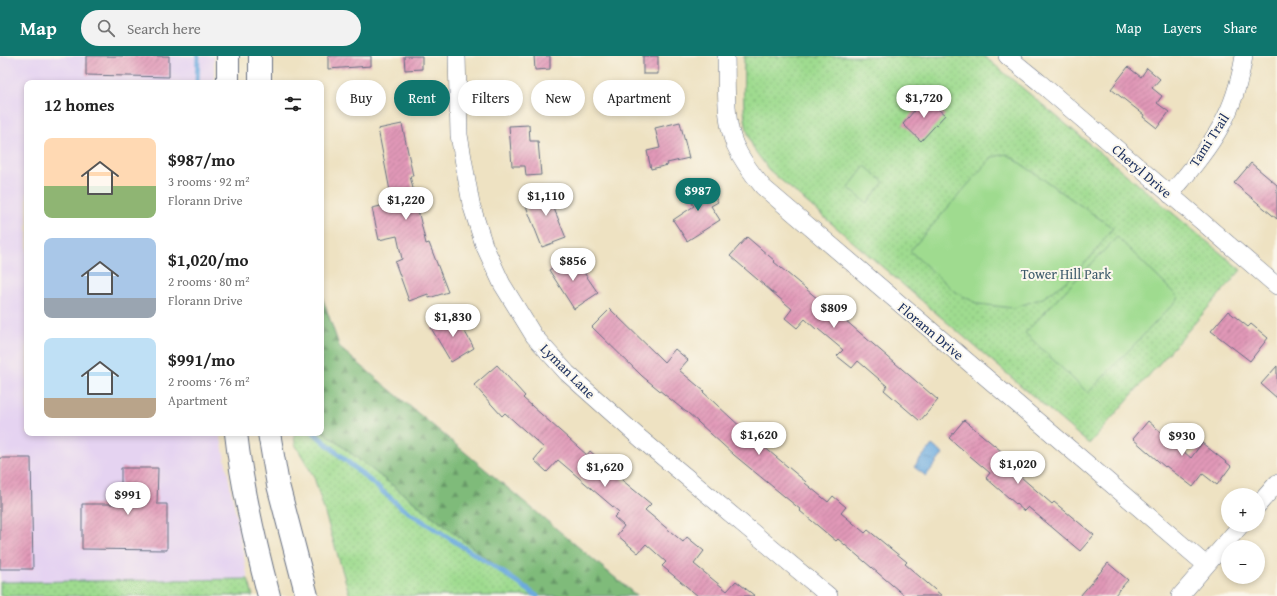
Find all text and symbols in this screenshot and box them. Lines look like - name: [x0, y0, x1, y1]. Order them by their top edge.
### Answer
- search box: [81, 10, 361, 46]
- text: Map: [20, 14, 57, 42]
- icon: search: [95, 17, 117, 39]
- text: Search here: [127, 18, 201, 39]
- text: Map: [1116, 18, 1142, 38]
- text: Layers: [1164, 18, 1202, 38]
- text: Share: [1224, 18, 1257, 38]
- chip: Buy: [336, 80, 386, 116]
- chip: Rent: [394, 80, 450, 116]
- chip: Filters: [458, 80, 523, 116]
- chip: New: [531, 80, 585, 116]
- chip: Apartment: [593, 80, 685, 116]
- pin: $1,720: [891, 85, 957, 119]
- text: $1,720: [905, 88, 943, 107]
- text: 12 homes: [44, 92, 115, 117]
- icon: filters: [282, 93, 304, 115]
- street label: Tami Trail: [1184, 109, 1234, 171]
- street label: Cheryl Drive: [1108, 139, 1177, 203]
- text: $987/mo: [168, 147, 235, 172]
- icon: home: [76, 154, 124, 202]
- text: 3 rooms · 92 m²: [168, 172, 250, 191]
- pin: $987: [674, 178, 722, 212]
- text: $987: [685, 181, 711, 200]
- pin: $1,110: [513, 183, 579, 217]
- text: $1,110: [527, 186, 565, 205]
- pin: $1,220: [373, 187, 439, 221]
- text: $1,220: [387, 190, 425, 209]
- text: Florann Drive: [168, 191, 243, 210]
- text: $1,020/mo: [168, 247, 249, 272]
- pin: $856: [549, 248, 597, 282]
- text: $856: [560, 251, 586, 270]
- icon: home: [76, 254, 124, 302]
- park label: Tower Hill Park: [1021, 264, 1112, 284]
- text: 2 rooms · 80 m²: [168, 272, 250, 291]
- text: Florann Drive: [168, 291, 243, 310]
- pin: $809: [810, 295, 858, 329]
- text: $809: [821, 298, 847, 317]
- street label: Florann Drive: [894, 298, 969, 365]
- pin: $1,830: [420, 304, 486, 338]
- text: $1,830: [434, 307, 472, 326]
- street label: Lyman Lane: [536, 339, 600, 403]
- text: $991/mo: [168, 347, 235, 372]
- icon: home: [76, 354, 124, 402]
- text: 2 rooms · 76 m²: [168, 372, 250, 391]
- text: Apartment: [168, 391, 228, 410]
- pin: $1,620: [726, 422, 792, 456]
- pin: $930: [1158, 423, 1206, 457]
- text: $1,620: [740, 425, 778, 444]
- text: $930: [1169, 426, 1195, 445]
- pin: $1,020: [985, 451, 1051, 485]
- pin: $1,620: [572, 454, 638, 488]
- text: $1,020: [999, 454, 1037, 473]
- text: $1,620: [586, 457, 624, 476]
- pin: $991: [104, 482, 152, 516]
- text: $991: [115, 485, 141, 504]
- map controls: [1221, 488, 1265, 584]
- button: +: [1221, 488, 1265, 532]
- button: −: [1221, 540, 1265, 584]

